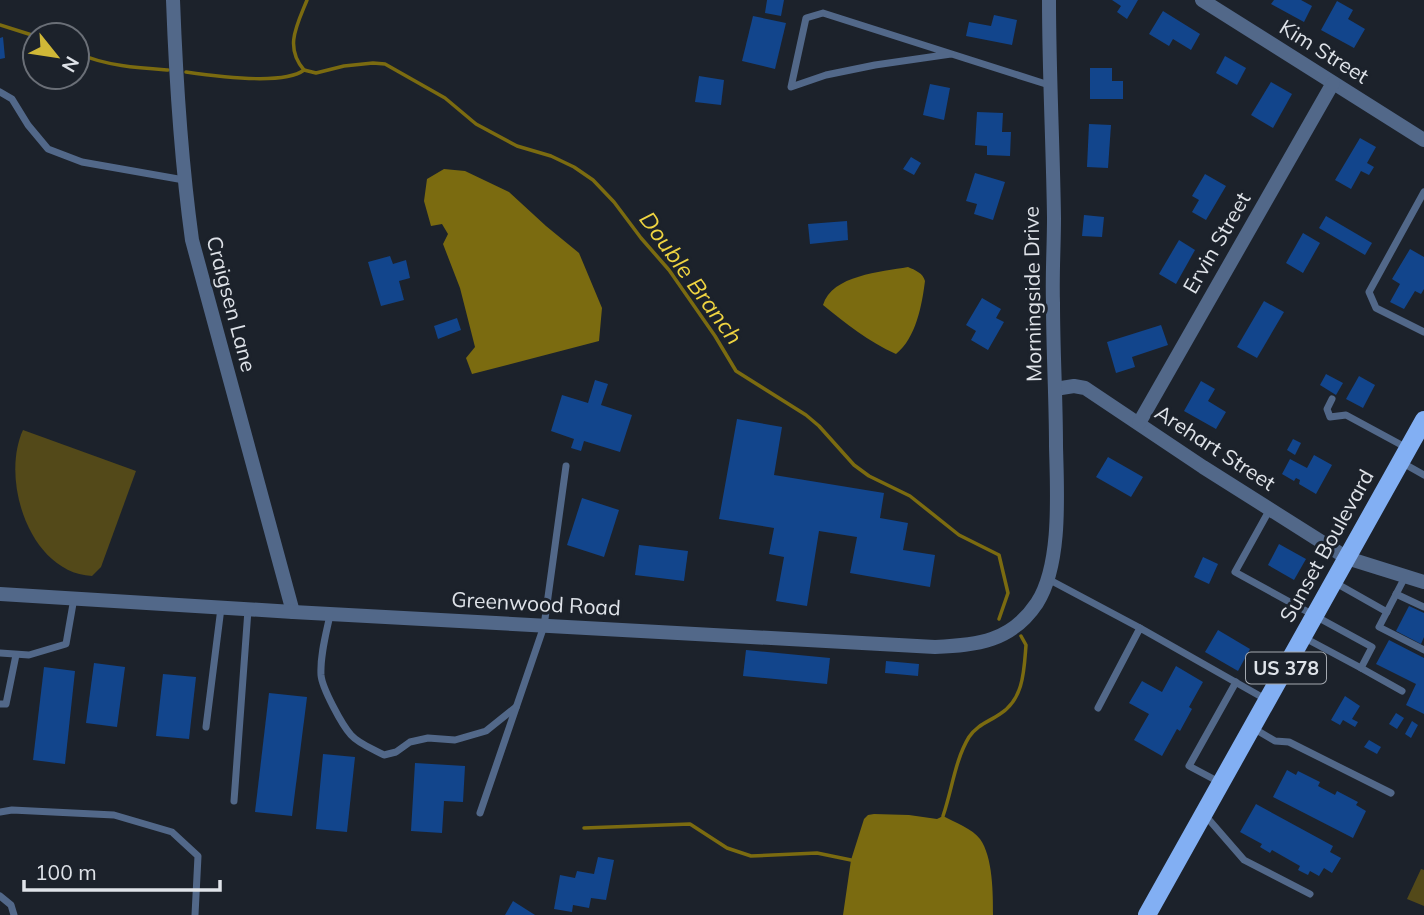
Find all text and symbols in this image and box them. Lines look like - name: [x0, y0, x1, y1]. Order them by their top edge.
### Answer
- street label: Kim Street: [1275, 14, 1374, 89]
- north arrow: [21, 21, 91, 91]
- text: N: [57, 52, 85, 77]
- street label: Ervin Street: [1177, 187, 1256, 298]
- water label: Double Branch: [633, 206, 749, 350]
- street label: Morningside Drive: [1017, 206, 1047, 382]
- street label: Craigsen Lane: [201, 233, 263, 375]
- street label: Arehart Street: [1150, 399, 1281, 496]
- street label: Sunset Boulevard: [1273, 465, 1379, 626]
- street label: Greenwood Road: [451, 586, 621, 620]
- road number: US 378: [1246, 652, 1326, 684]
- scale bar: [24, 848, 220, 892]
- text: 100 m: [35, 859, 97, 885]

